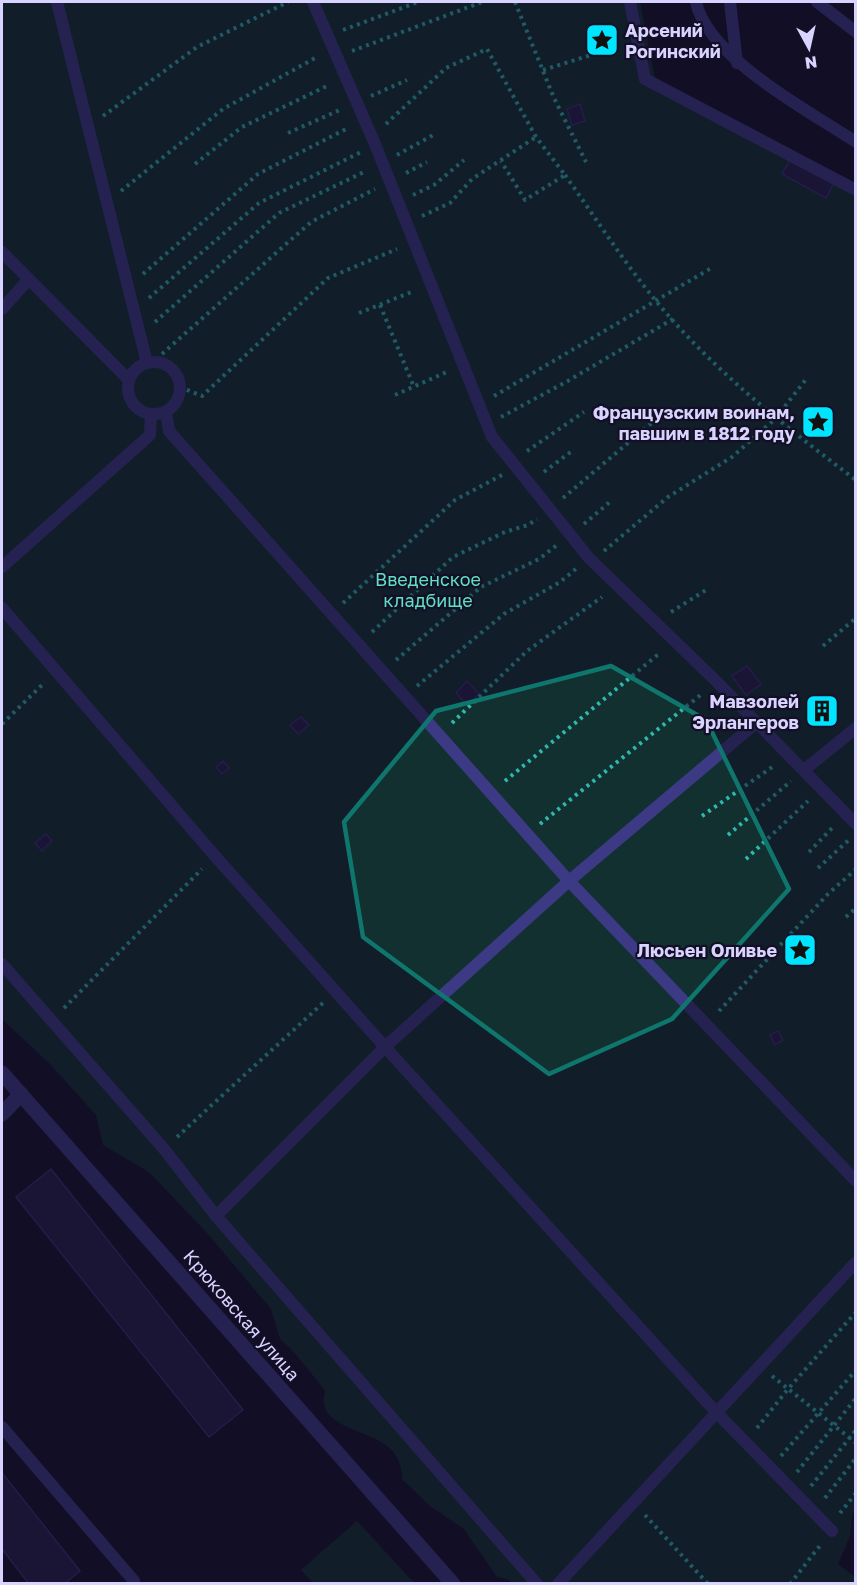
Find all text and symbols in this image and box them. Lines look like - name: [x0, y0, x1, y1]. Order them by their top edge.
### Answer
- north arrow: [779, 18, 839, 78]
- place label: Арсений Рогинский: [625, 19, 721, 62]
- place icon: Арсений Рогинский: [584, 22, 620, 58]
- text: N: [804, 52, 819, 74]
- place label: Французским воинам, павшим в 1812 году: [593, 401, 795, 444]
- place icon: Французским воинам, павшим в 1812 году: [800, 404, 836, 440]
- park label: Введенское кладбище: [375, 568, 481, 611]
- place label: Мавзолей Эрлангеров: [692, 690, 799, 733]
- building icon: Мавзолей Эрлангеров: [804, 693, 840, 729]
- place icon: Люсьен Оливье: [782, 932, 818, 968]
- place label: Люсьен Оливье: [637, 939, 777, 961]
- street label: Крюковская улица: [179, 1245, 305, 1385]

